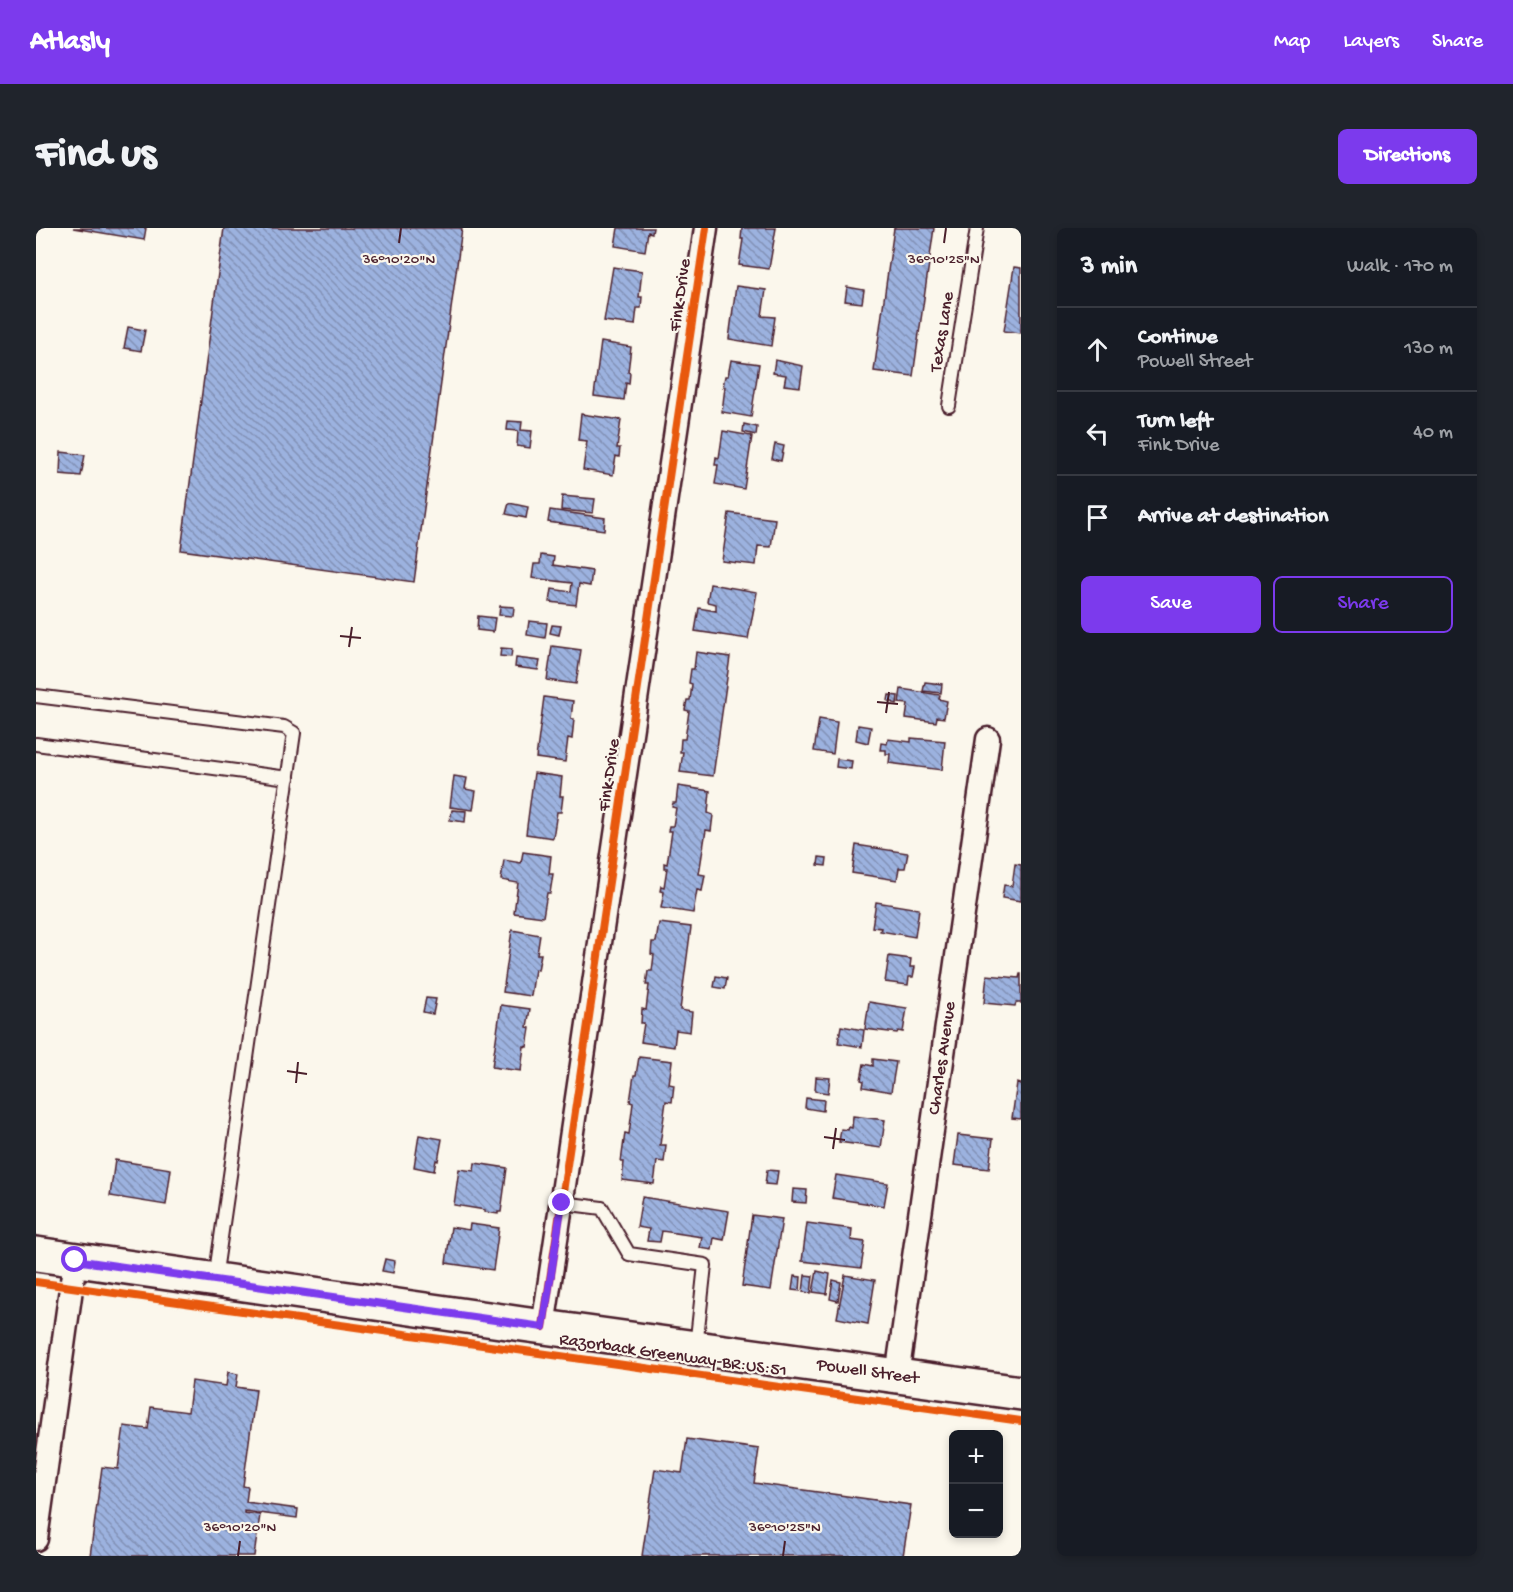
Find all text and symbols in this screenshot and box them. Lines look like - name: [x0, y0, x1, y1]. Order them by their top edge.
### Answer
- text: Atlasly: [30, 26, 110, 59]
- text: Map: [1274, 30, 1310, 55]
- text: Layers: [1343, 30, 1399, 55]
- text: Share: [1432, 30, 1483, 55]
- button: Directions: [1338, 129, 1477, 184]
- text: Find us: [36, 132, 156, 181]
- text: 36°10'20"N: [362, 251, 435, 269]
- text: 36°10'25"N: [907, 251, 980, 269]
- text: 3 min: [1081, 252, 1137, 283]
- text: Walk · 170 m: [1347, 256, 1453, 279]
- street label: Fink Drive: [665, 257, 697, 334]
- street label: Texas Lane: [926, 290, 960, 375]
- text: Continue: [1138, 325, 1218, 351]
- icon: ahead: [1081, 333, 1114, 366]
- text: 130 m: [1404, 338, 1453, 361]
- text: Powell Street: [1138, 351, 1252, 374]
- text: Turn left: [1138, 409, 1212, 435]
- icon: left: [1081, 417, 1114, 450]
- text: 40 m: [1413, 422, 1453, 445]
- text: Fink Drive: [1138, 435, 1219, 458]
- icon: arrive: [1081, 501, 1114, 534]
- text: Arrive at destination: [1138, 504, 1328, 530]
- button: Save: [1081, 576, 1261, 633]
- button: Share: [1273, 576, 1453, 633]
- street label: Fink Drive: [594, 737, 626, 814]
- street label: Charles Avenue: [924, 1000, 961, 1116]
- route end: [548, 1189, 574, 1215]
- route start: [61, 1246, 87, 1272]
- street label: Razorback Greenway-BR:US:51: [558, 1330, 788, 1382]
- street label: Powell Street: [814, 1354, 922, 1389]
- map controls: [949, 1430, 1003, 1538]
- button: +: [949, 1430, 1003, 1484]
- button: −: [949, 1484, 1003, 1538]
- text: 36°10'20"N: [203, 1519, 276, 1537]
- text: 36°10'25"N: [748, 1519, 821, 1537]

